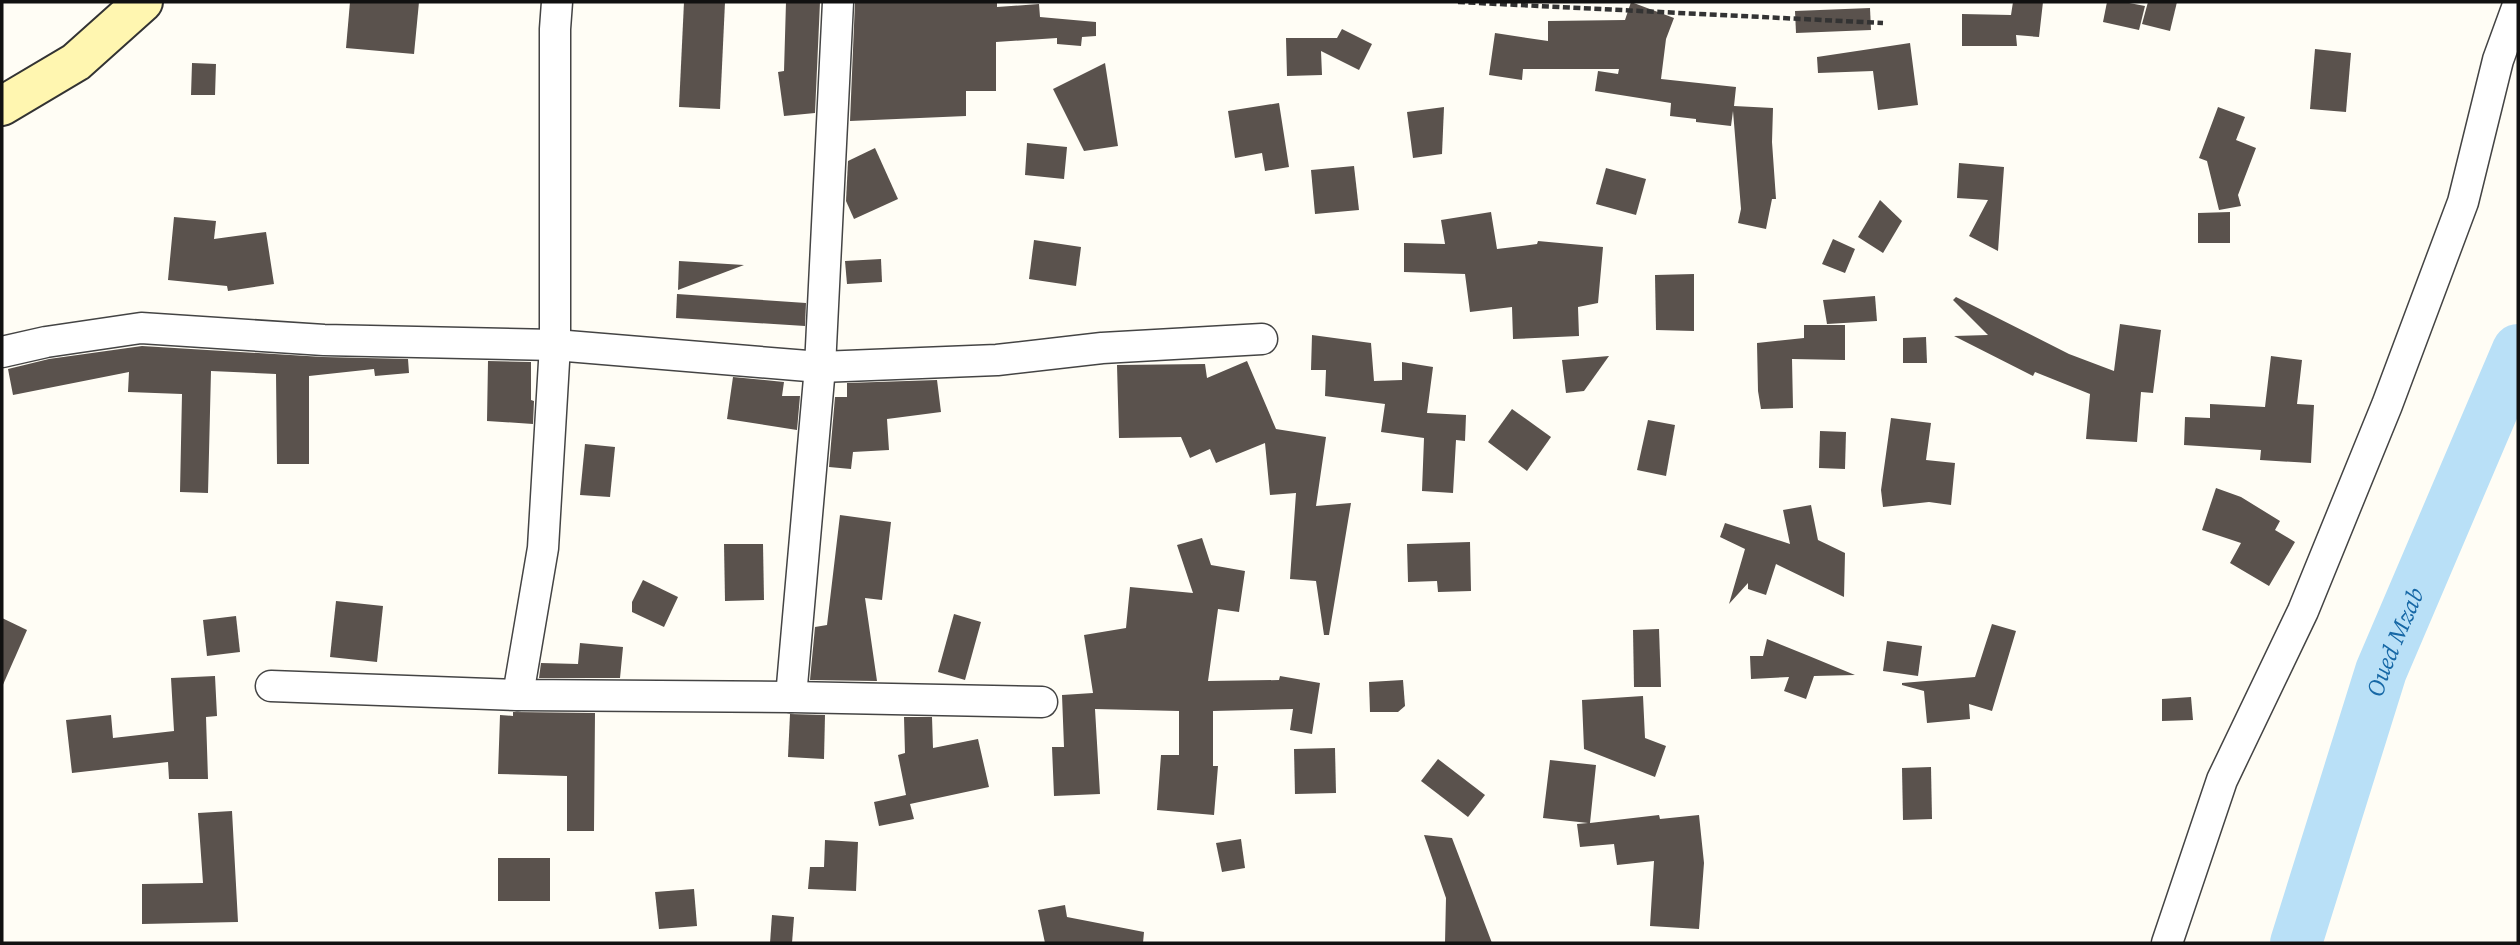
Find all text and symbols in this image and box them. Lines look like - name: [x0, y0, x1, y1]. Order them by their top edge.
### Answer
- water label: Oued Mzab: [2358, 582, 2431, 700]

